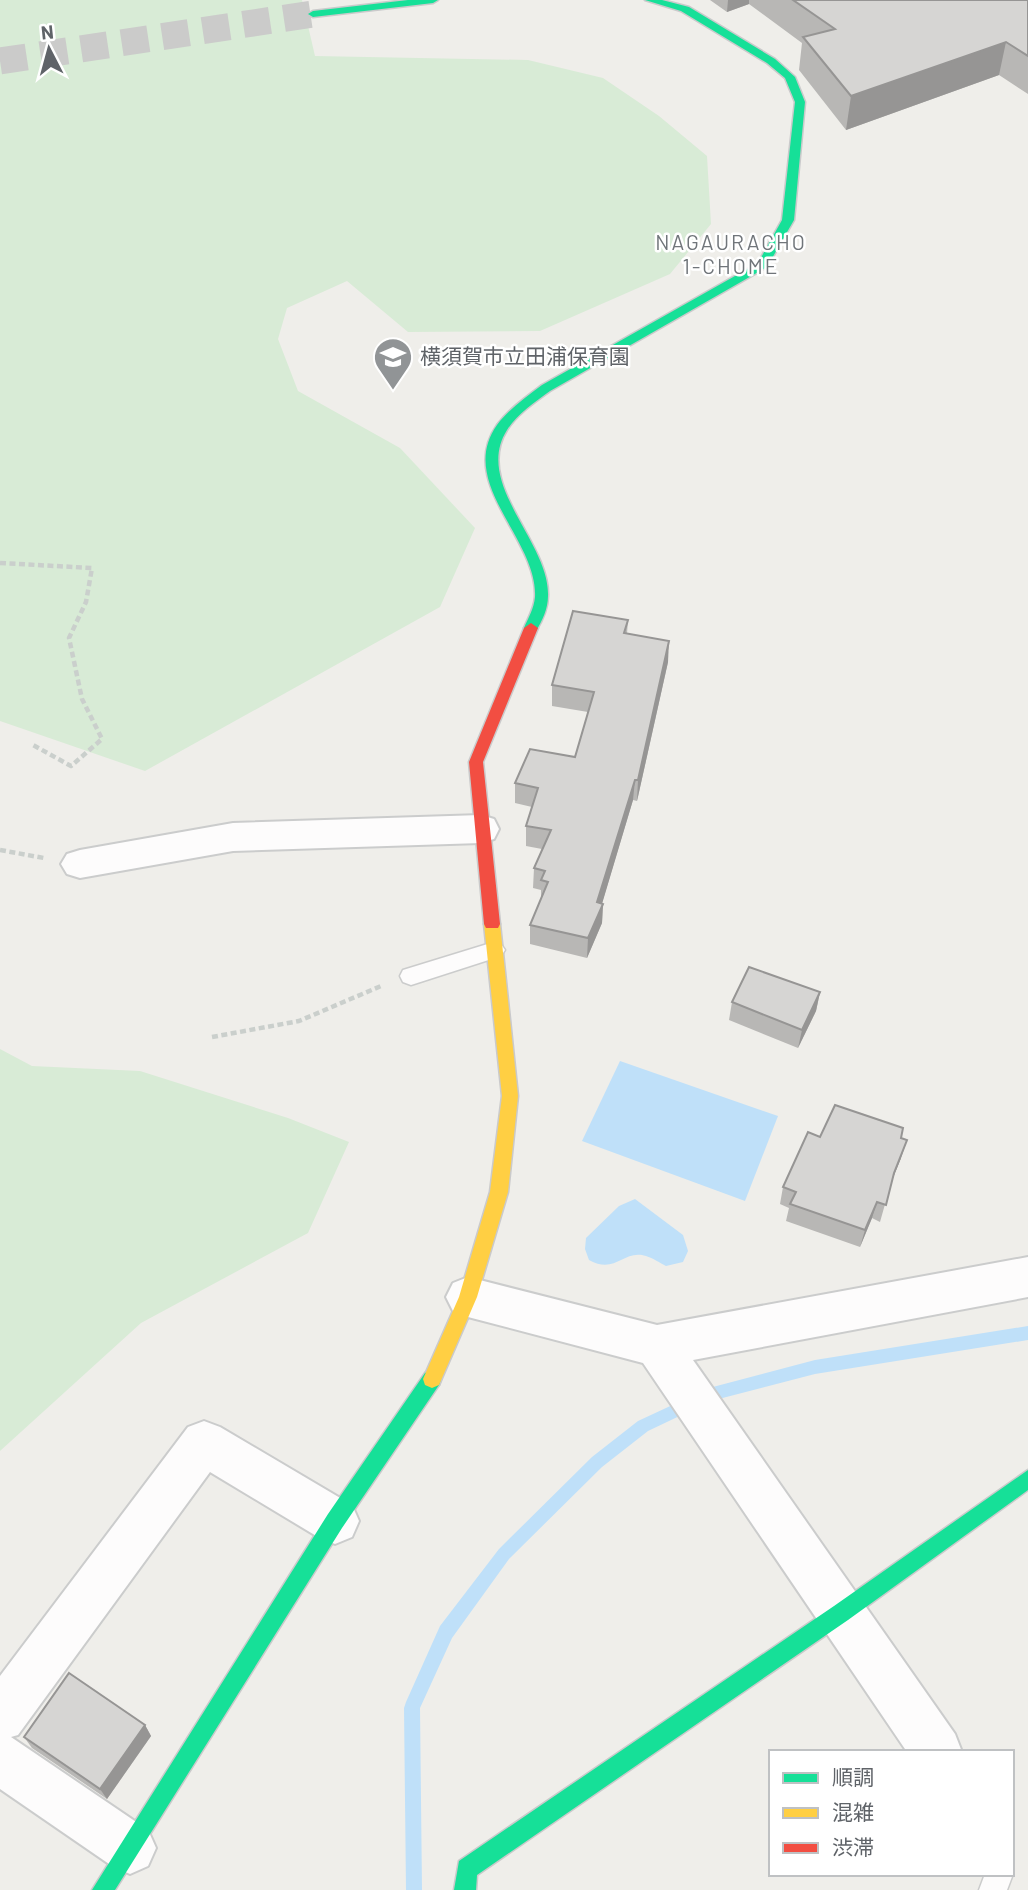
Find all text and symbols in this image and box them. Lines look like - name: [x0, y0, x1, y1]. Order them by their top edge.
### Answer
- north arrow: [14, 14, 84, 84]
- text: N: [40, 19, 55, 44]
- district label: NAGAURACHO 1-CHOME: [655, 229, 807, 278]
- school or university icon: 横須賀市立田浦保育園: [372, 336, 414, 391]
- place label: 横須賀市立田浦保育園: [420, 343, 630, 368]
- legend: [769, 1750, 1014, 1876]
- text: 順調: [832, 1764, 874, 1789]
- text: 混雑: [832, 1799, 874, 1824]
- text: 渋滞: [832, 1834, 874, 1859]

